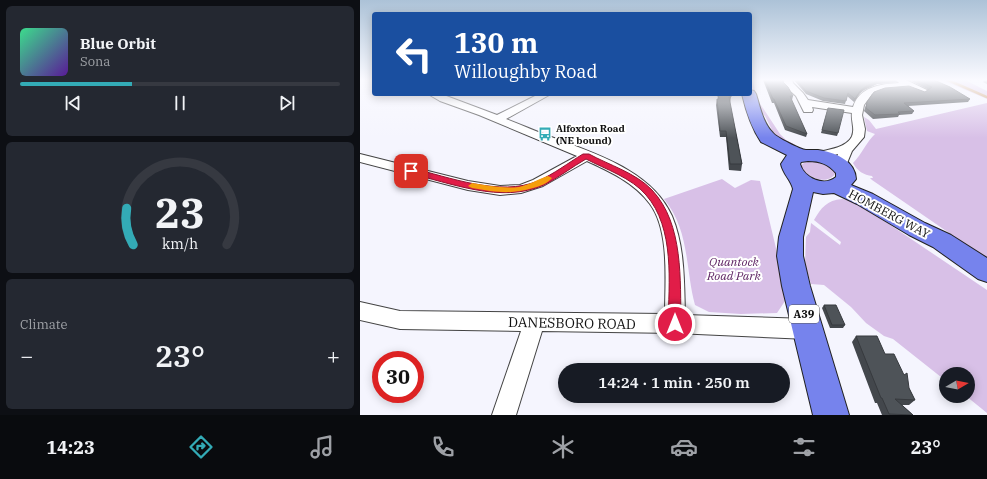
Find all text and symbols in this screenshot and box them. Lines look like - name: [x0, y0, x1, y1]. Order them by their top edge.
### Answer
- text: 130 m: [454, 24, 538, 61]
- icon: left: [388, 28, 440, 80]
- text: Blue Orbit: [80, 34, 156, 53]
- text: Sona: [80, 53, 110, 70]
- text: Willoughby Road: [454, 60, 597, 83]
- icon: previous: [62, 92, 84, 114]
- icon: pause: [169, 92, 191, 114]
- icon: next: [276, 92, 298, 114]
- place label: Alfoxton Road (NE bound): [556, 122, 626, 147]
- bus stop icon: Alfoxton Road (NE bound): [537, 126, 553, 142]
- pin: [394, 154, 428, 188]
- icon: arrive: [400, 160, 422, 182]
- text: 23: [155, 185, 205, 239]
- street label: HOMBERG WAY: [846, 186, 933, 241]
- text: km/h: [162, 234, 198, 253]
- park label: Quantock Road Park: [706, 254, 762, 283]
- position arrow: [654, 303, 696, 345]
- road number: A39: [789, 305, 819, 323]
- street label: DANESBORO ROAD: [508, 313, 636, 333]
- text: Climate: [20, 316, 67, 333]
- text: 23°: [155, 336, 205, 375]
- text: −: [20, 341, 33, 370]
- text: +: [327, 341, 340, 370]
- speed limit sign: 30: [372, 351, 424, 403]
- north arrow: [939, 367, 975, 403]
- map controls: [939, 367, 975, 403]
- text: 14:24 · 1 min · 250 m: [598, 373, 750, 392]
- icon: directions: [187, 433, 215, 461]
- icon: music: [308, 433, 336, 461]
- icon: phone: [429, 433, 457, 461]
- icon: climate: [549, 433, 577, 461]
- icon: car: [670, 433, 698, 461]
- icon: filters: [790, 433, 818, 461]
- text: 14:23: [46, 436, 95, 459]
- text: 23°: [911, 436, 941, 459]

